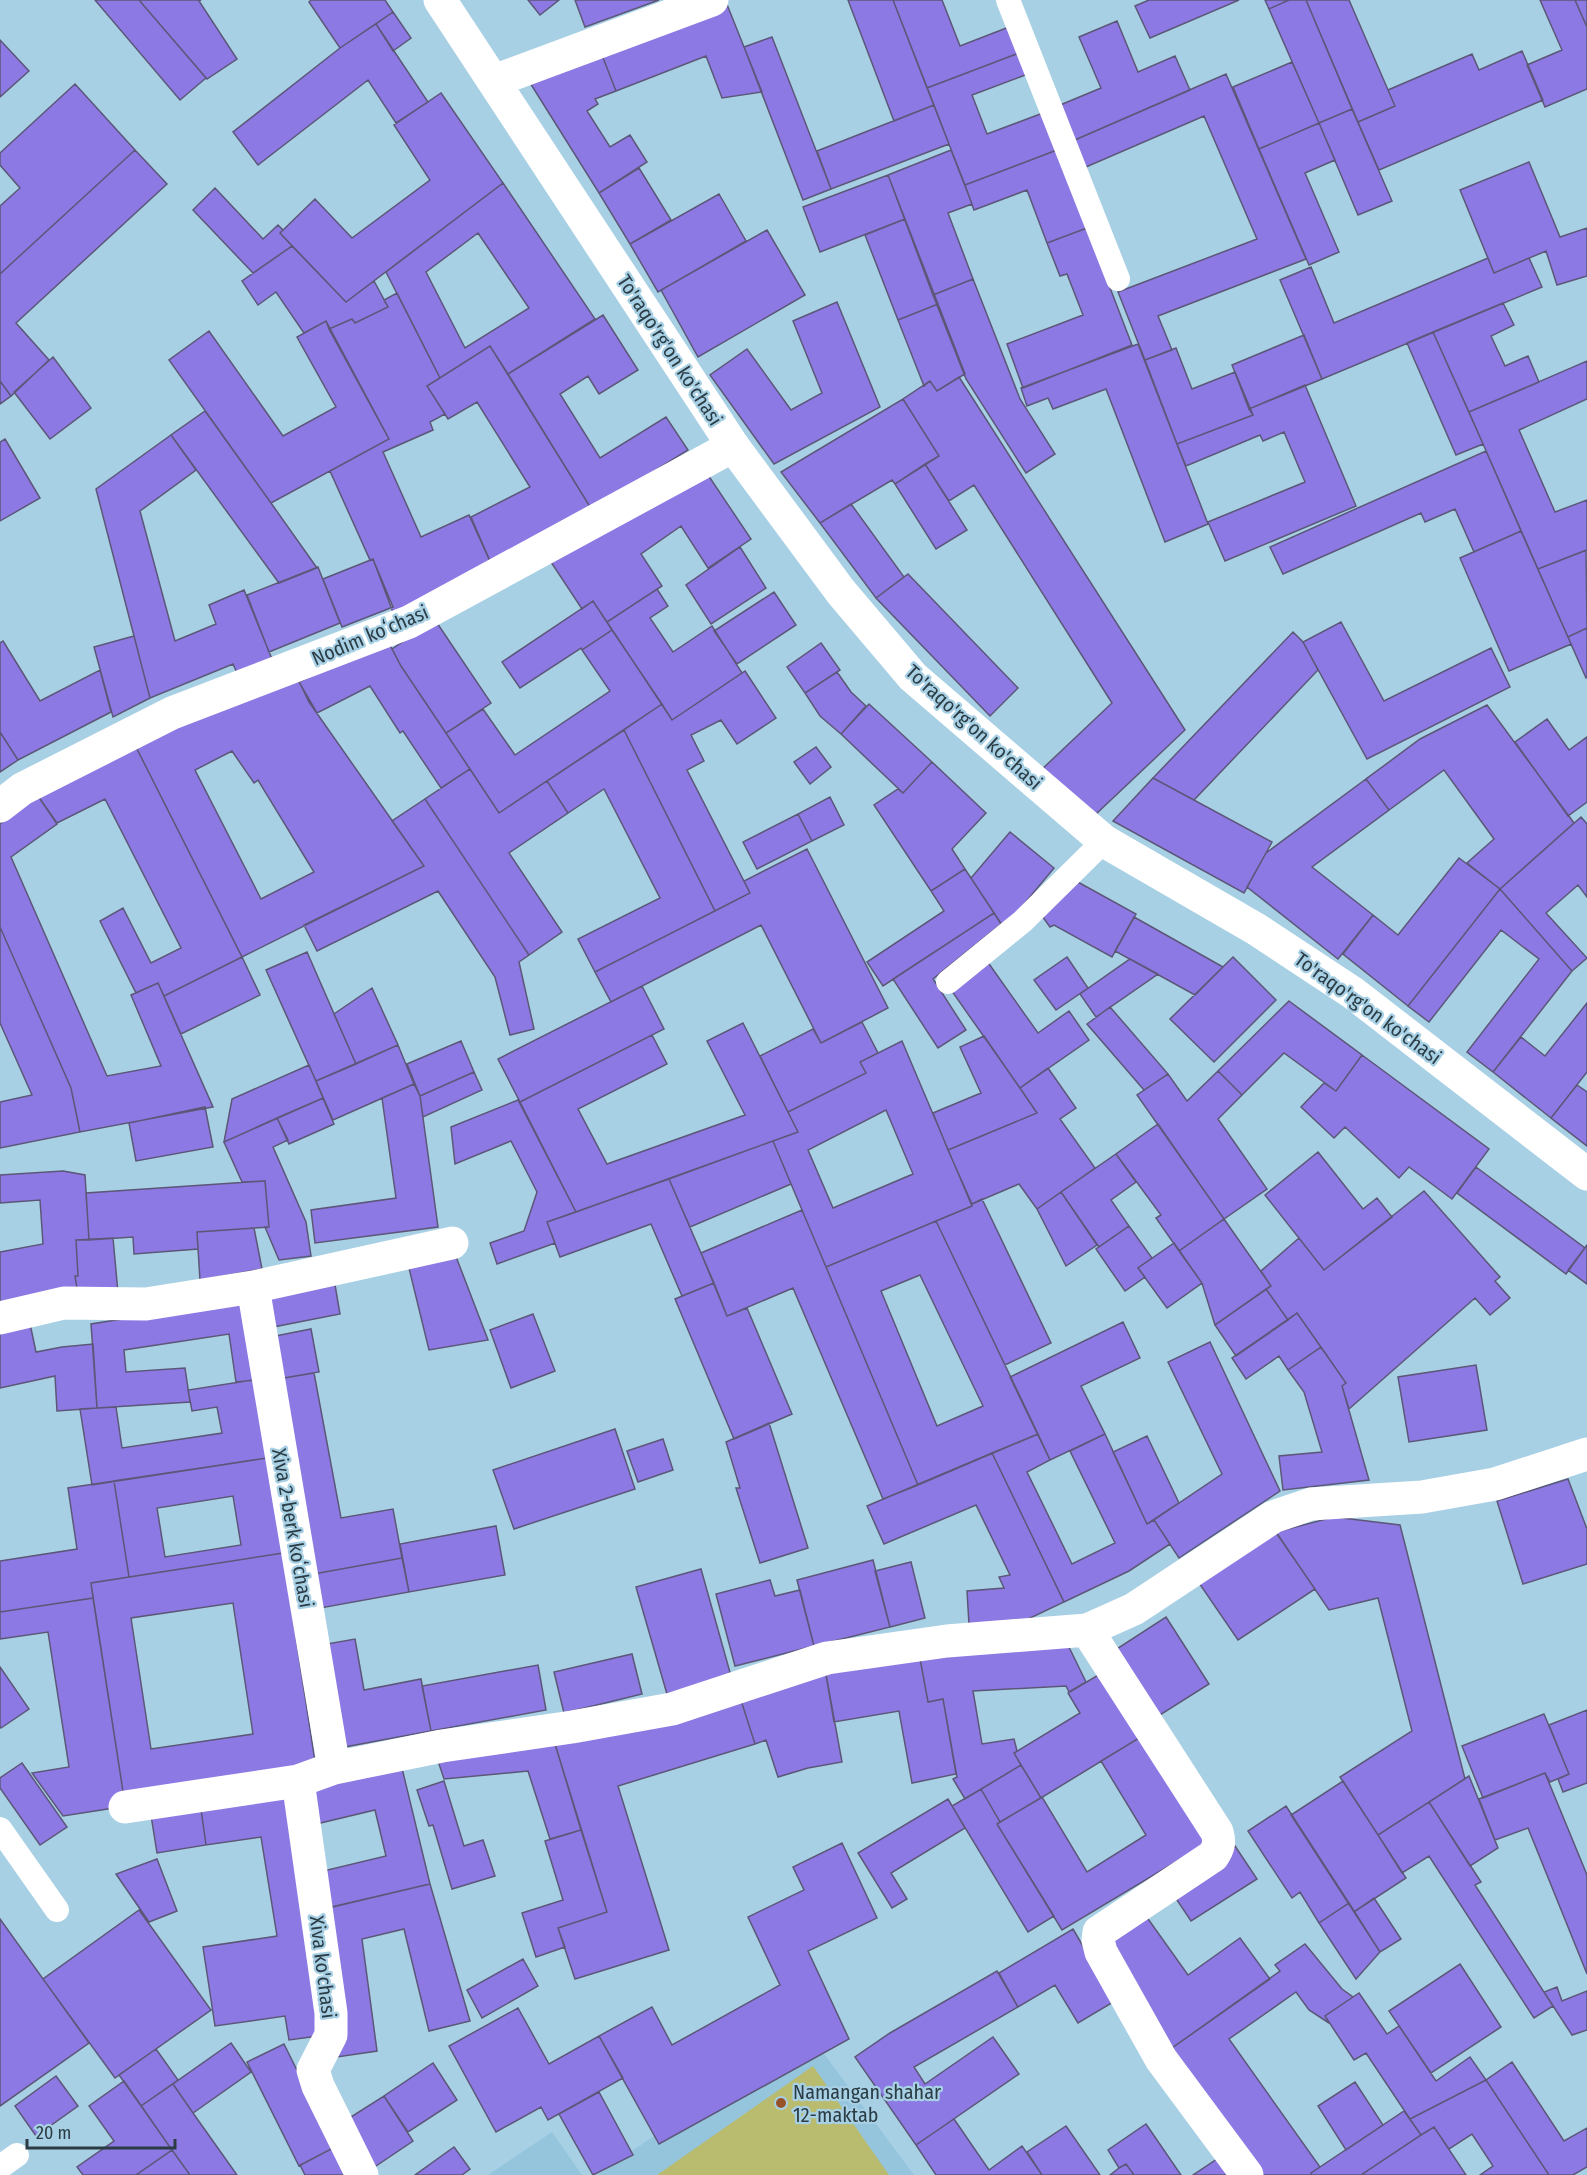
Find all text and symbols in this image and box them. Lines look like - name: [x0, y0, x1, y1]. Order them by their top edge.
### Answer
- street label: To'raqo'rg'on ko'chasi: [612, 270, 728, 430]
- street label: Nodim koʻchasi: [308, 600, 432, 670]
- street label: To'raqo'rg'on ko'chasi: [901, 659, 1047, 795]
- street label: To'raqo'rg'on ko'chasi: [1290, 947, 1446, 1069]
- street label: Xiva 2-berk koʻchasi: [267, 1446, 319, 1610]
- street label: Xiva ko'chasi: [305, 1914, 341, 2020]
- place label: Namangan shahar 12-maktab: [793, 2080, 941, 2127]
- marker: Namangan shahar 12-maktab: [774, 2096, 788, 2110]
- scale bar: [27, 2112, 176, 2150]
- text: 20 m: [36, 2122, 71, 2144]

